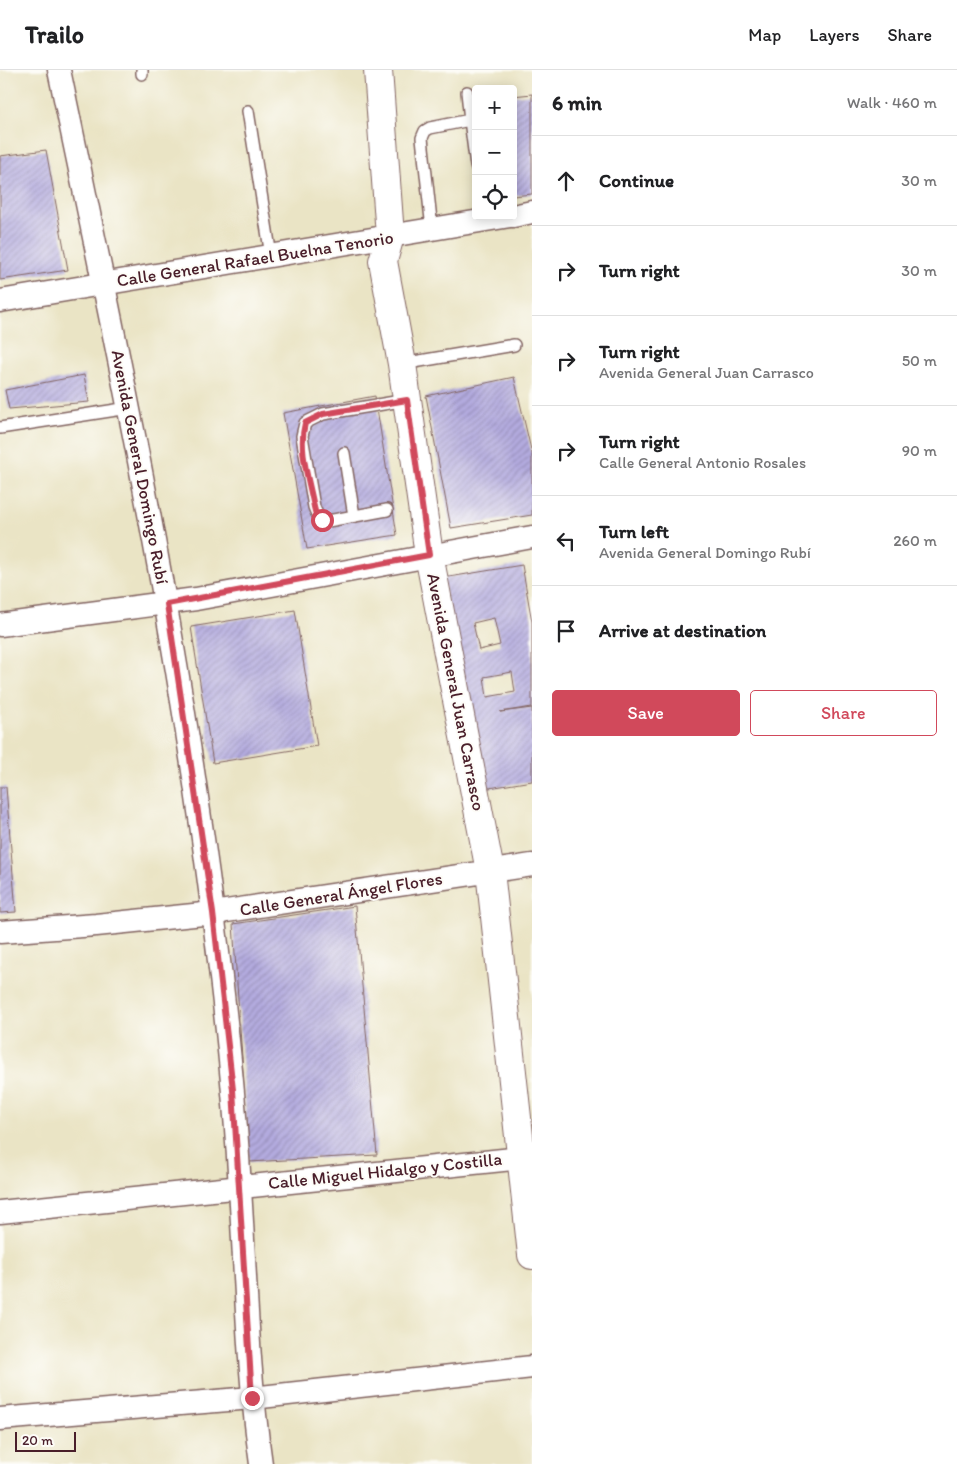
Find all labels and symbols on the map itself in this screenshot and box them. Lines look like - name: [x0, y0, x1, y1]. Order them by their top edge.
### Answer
- street label: Calle General Rafael Buelna Tenorio: [115, 226, 395, 292]
- street label: Avenida General Domingo Rubí: [106, 348, 174, 586]
- route start: [311, 509, 334, 532]
- street label: Avenida General Juan Carrasco: [422, 571, 490, 813]
- street label: Calle General Ángel Flores: [238, 867, 444, 921]
- street label: Calle Miguel Hidalgo y Costilla: [267, 1148, 503, 1194]
- route end: [241, 1387, 264, 1410]
- scale bar: [15, 1429, 76, 1452]

